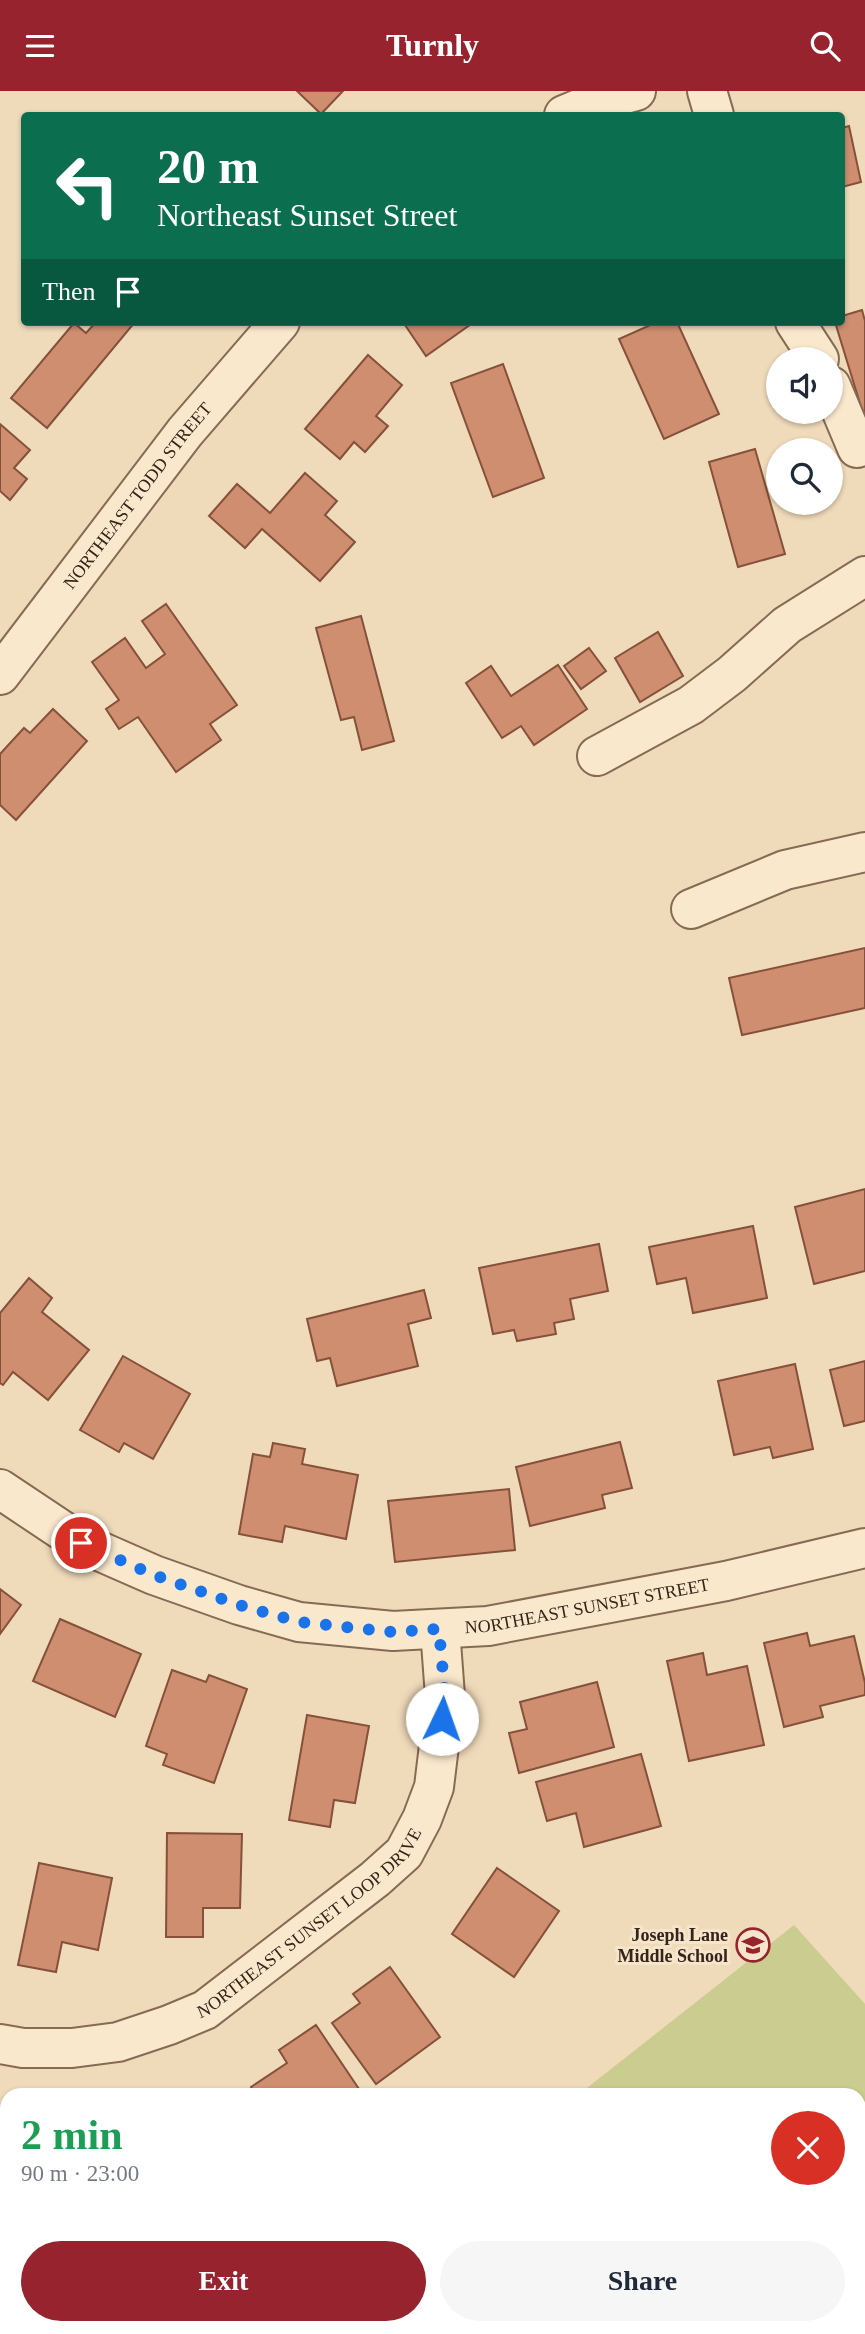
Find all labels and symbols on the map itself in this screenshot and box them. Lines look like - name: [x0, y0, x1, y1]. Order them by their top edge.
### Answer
- street label: NORTHEAST TODD STREET: [59, 399, 216, 593]
- pin: [51, 1513, 111, 1573]
- street label: NORTHEAST SUNSET STREET: [464, 1574, 711, 1637]
- position arrow: [405, 1682, 479, 1756]
- street label: NORTHEAST SUNSET LOOP DRIVE: [194, 1824, 425, 2022]
- place label: Joseph Lane Middle School: [617, 1925, 728, 1966]
- school or university icon: Joseph Lane Middle School: [734, 1926, 772, 1964]

